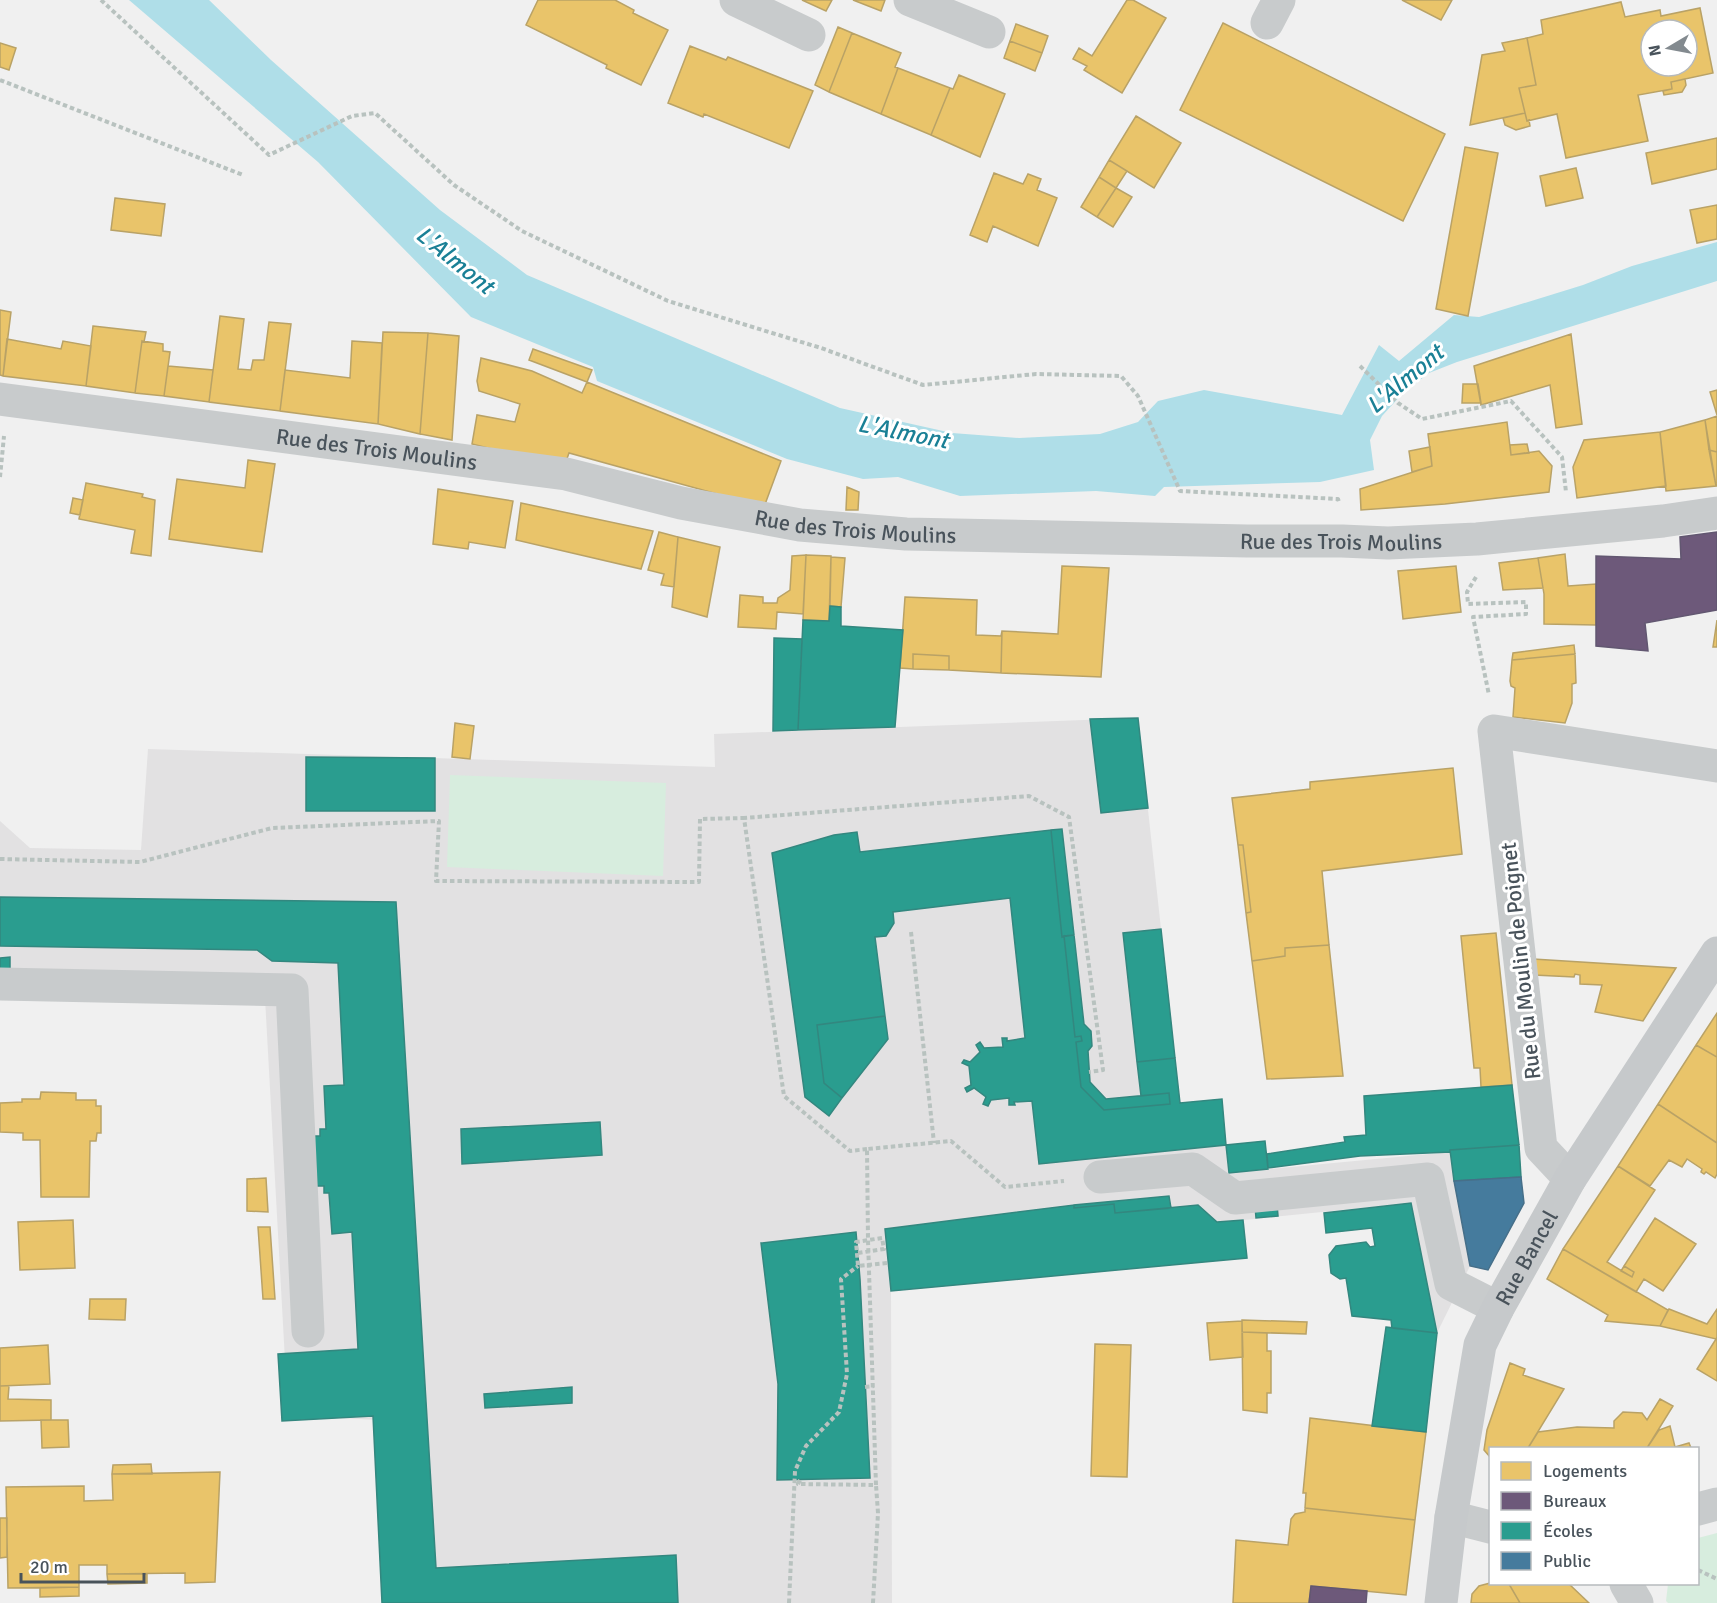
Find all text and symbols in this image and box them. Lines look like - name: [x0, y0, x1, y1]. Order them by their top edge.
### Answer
- north arrow: [1639, 18, 1699, 78]
- text: N: [1644, 43, 1666, 58]
- water label: L'Almont: [410, 219, 502, 302]
- water label: L'Almont: [1360, 336, 1452, 420]
- water label: L'Almont: [855, 409, 953, 456]
- street label: Rue des Trois Moulins: [275, 423, 479, 476]
- street label: Rue des Trois Moulins: [752, 504, 956, 549]
- street label: Rue des Trois Moulins: [1240, 528, 1443, 557]
- street label: Rue du Moulin de Poignet: [1495, 841, 1546, 1081]
- street label: Rue Bancel: [1489, 1205, 1564, 1310]
- legend: [1489, 1447, 1699, 1585]
- text: Logements: [1543, 1460, 1627, 1482]
- text: Bureaux: [1543, 1490, 1607, 1512]
- text: Écoles: [1543, 1520, 1593, 1542]
- scale bar: [21, 1546, 144, 1584]
- text: Public: [1543, 1550, 1591, 1572]
- text: 20 m: [30, 1556, 68, 1578]

